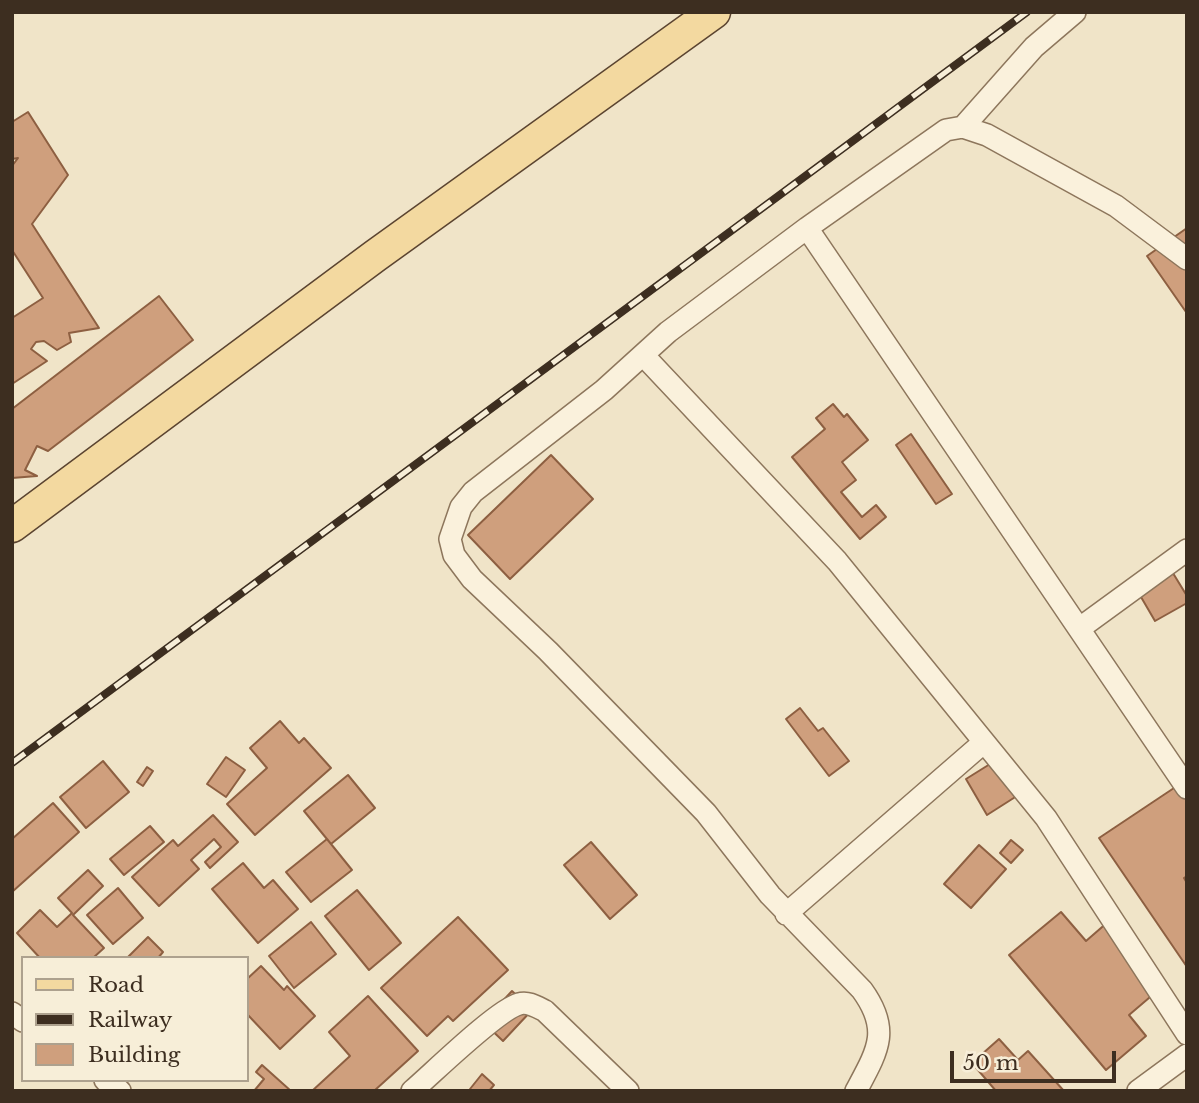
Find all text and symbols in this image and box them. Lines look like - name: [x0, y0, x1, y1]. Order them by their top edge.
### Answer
- legend: [21, 956, 248, 1082]
- text: Road: [88, 972, 144, 998]
- text: Railway: [88, 1007, 172, 1033]
- scale bar: [954, 1036, 1120, 1080]
- text: Building: [88, 1042, 180, 1068]
- text: 50 m: [963, 1050, 1018, 1076]

